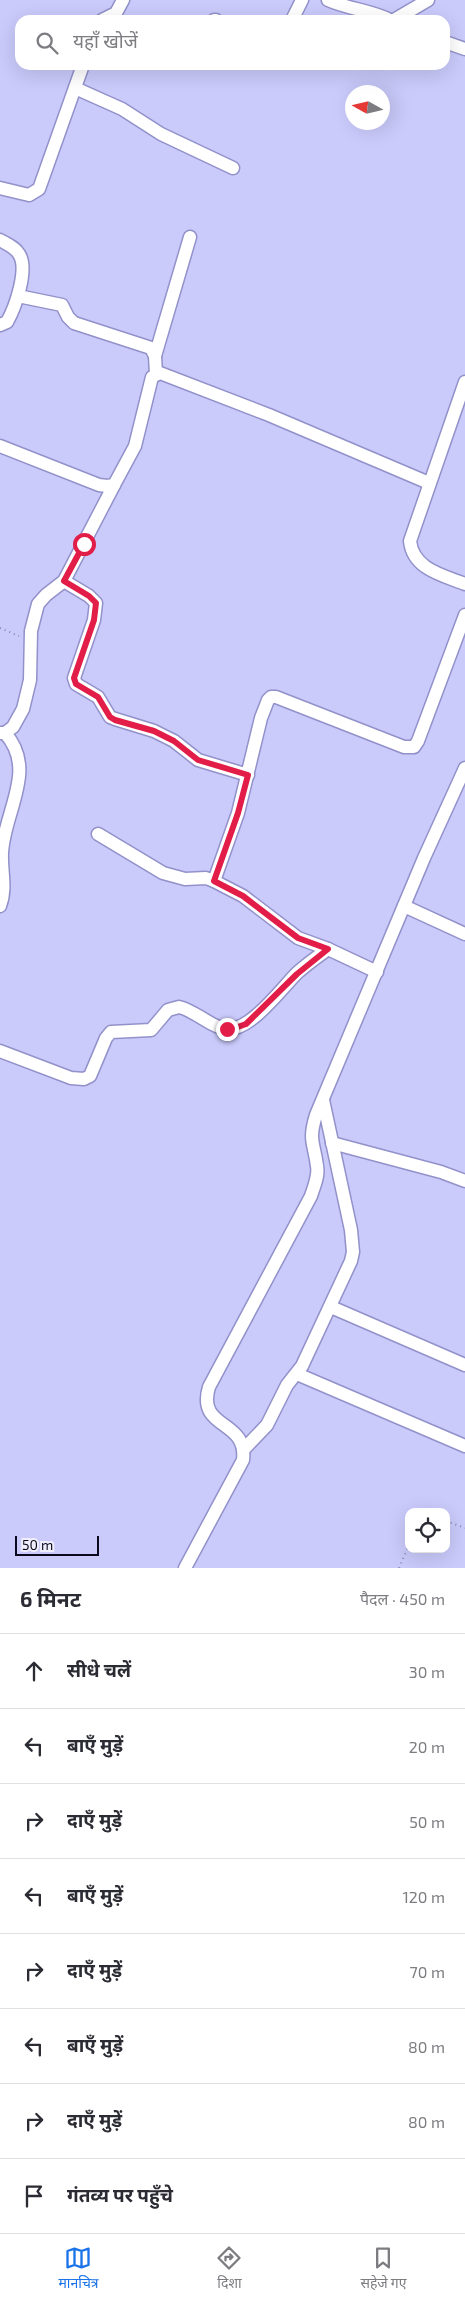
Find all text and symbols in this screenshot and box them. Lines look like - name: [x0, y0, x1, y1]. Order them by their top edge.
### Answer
- search box: [15, 15, 450, 70]
- icon: search: [33, 29, 61, 57]
- text: यहाँ खोजें: [73, 29, 138, 52]
- north arrow: [345, 85, 390, 130]
- route start: [73, 533, 96, 556]
- route end: [216, 1018, 239, 1041]
- map controls: [405, 1508, 450, 1553]
- button: locate: [405, 1508, 450, 1553]
- scale bar: [15, 1533, 99, 1556]
- text: 50 m: [22, 1536, 53, 1553]
- text: 6 मिनट: [20, 1586, 81, 1611]
- text: पैदल · 450 m: [360, 1589, 445, 1608]
- icon: ahead: [20, 1657, 48, 1685]
- text: सीधे चलें: [67, 1658, 131, 1681]
- text: 30 m: [409, 1662, 445, 1681]
- icon: left: [20, 1732, 48, 1760]
- text: बाएँ मुड़ें: [67, 1733, 123, 1756]
- text: 20 m: [409, 1737, 445, 1756]
- icon: right: [20, 1807, 48, 1835]
- text: दाएँ मुड़ें: [67, 1808, 122, 1831]
- text: 50 m: [409, 1812, 445, 1831]
- icon: left: [20, 1882, 48, 1910]
- text: बाएँ मुड़ें: [67, 1883, 123, 1906]
- text: 120 m: [402, 1887, 445, 1906]
- icon: right: [20, 1957, 48, 1985]
- text: दाएँ मुड़ें: [67, 1958, 122, 1981]
- text: 70 m: [410, 1962, 445, 1981]
- icon: left: [20, 2032, 48, 2060]
- text: बाएँ मुड़ें: [67, 2033, 123, 2056]
- text: 80 m: [408, 2037, 445, 2056]
- icon: right: [20, 2107, 48, 2135]
- text: दाएँ मुड़ें: [67, 2108, 122, 2131]
- text: 80 m: [408, 2112, 445, 2131]
- icon: arrive: [20, 2182, 48, 2210]
- text: गंतव्य पर पहुँचे: [67, 2183, 173, 2206]
- tab: मानचित्र: [58, 2244, 99, 2294]
- tab: दिशा: [215, 2244, 243, 2294]
- tab: सहेजे गए: [360, 2244, 406, 2294]

